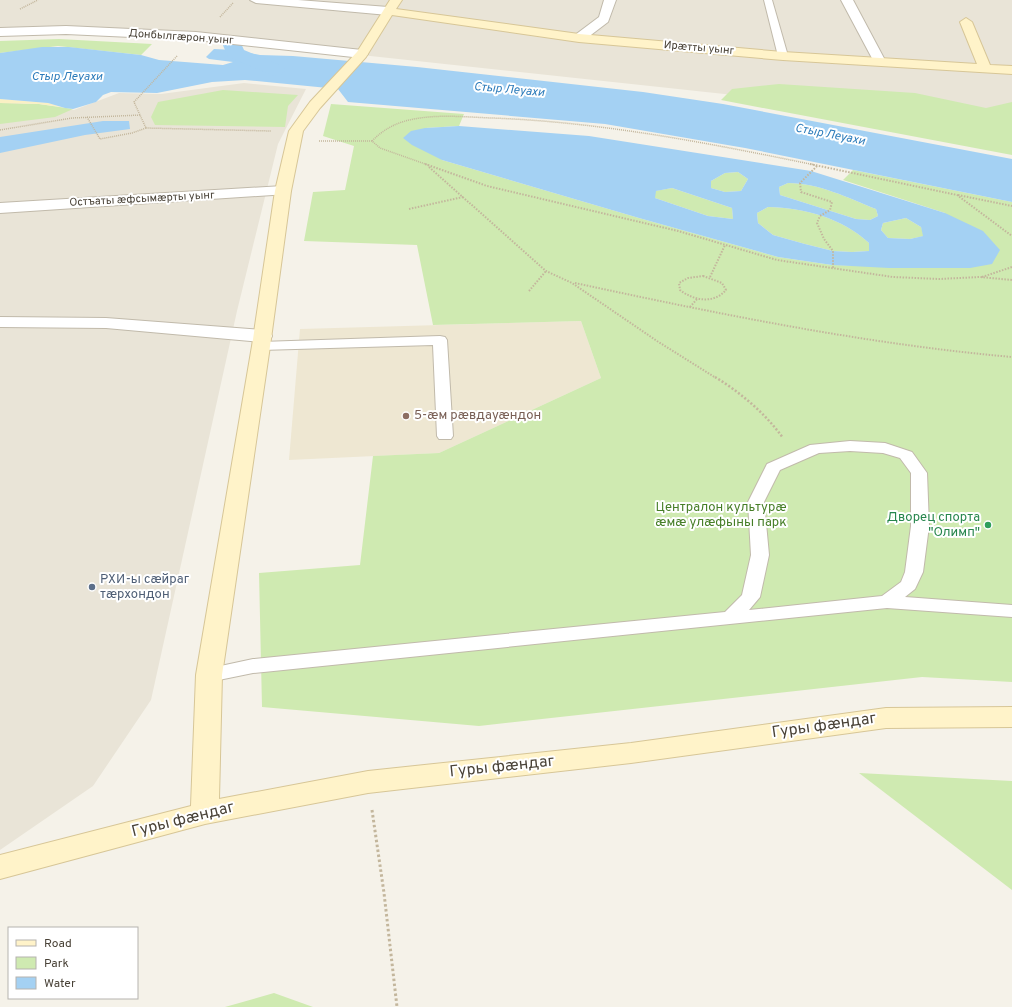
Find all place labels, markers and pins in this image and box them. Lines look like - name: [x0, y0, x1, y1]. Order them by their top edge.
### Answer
- place label: 5-æм рӕвдауӕндон: [414, 408, 541, 424]
- marker: 5-æм рӕвдауӕндон: [401, 411, 411, 421]
- place label: Дворец спорта "Олимп": [887, 510, 980, 541]
- marker: Дворец спорта "Олимп": [983, 520, 993, 530]
- place label: РХИ-ы сæйраг тæрхондон: [100, 572, 190, 603]
- marker: РХИ-ы сæйраг тæрхондон: [87, 582, 97, 592]

